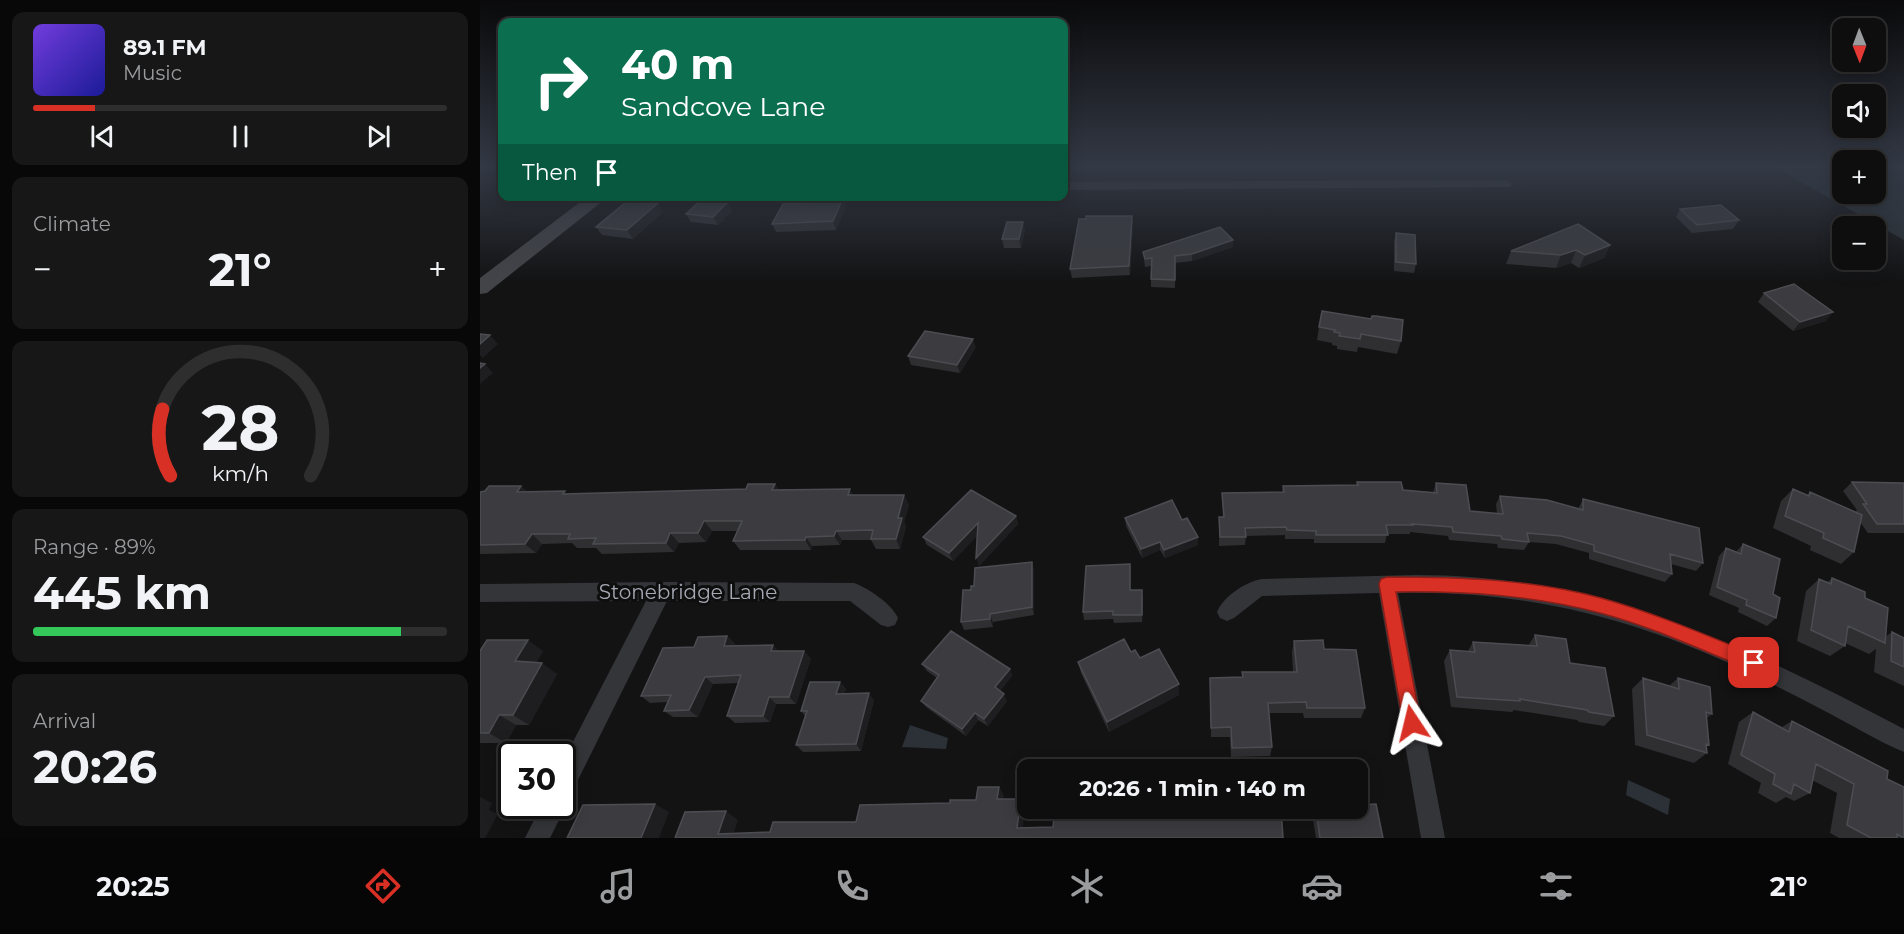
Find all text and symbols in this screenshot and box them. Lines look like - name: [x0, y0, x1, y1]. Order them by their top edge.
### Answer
- north arrow: [1832, 18, 1886, 72]
- map controls: [1832, 18, 1886, 270]
- text: 89.1 FM: [123, 34, 207, 61]
- text: 40 m: [621, 38, 734, 90]
- icon: right: [522, 42, 600, 120]
- text: Music: [123, 61, 182, 85]
- button: sound: [1832, 84, 1886, 138]
- text: Sandcove Lane: [621, 90, 826, 123]
- icon: previous: [86, 120, 119, 153]
- icon: pause: [224, 120, 257, 153]
- icon: next: [362, 120, 395, 153]
- button: +: [1832, 150, 1886, 204]
- icon: arrive: [590, 156, 623, 189]
- text: Then: [522, 159, 578, 186]
- text: Climate: [33, 212, 111, 236]
- button: −: [1832, 216, 1886, 270]
- text: 21°: [208, 242, 272, 297]
- text: −: [33, 249, 52, 289]
- text: +: [428, 249, 447, 289]
- text: 28: [201, 390, 279, 466]
- text: km/h: [211, 460, 269, 486]
- text: Range · 89%: [33, 535, 156, 559]
- text: 445 km: [33, 565, 211, 620]
- street label: Stonebridge Lane: [599, 580, 777, 604]
- pin: [1728, 637, 1779, 688]
- icon: arrive: [1737, 646, 1770, 679]
- position arrow: [1380, 691, 1444, 755]
- text: Arrival: [33, 709, 96, 733]
- text: 20:26: [33, 739, 157, 794]
- speed limit sign: 30: [498, 741, 576, 819]
- text: 20:26 · 1 min · 140 m: [1079, 775, 1306, 802]
- icon: directions: [362, 865, 404, 907]
- icon: music: [597, 865, 639, 907]
- icon: phone: [831, 865, 873, 907]
- icon: climate: [1066, 865, 1108, 907]
- icon: car: [1301, 865, 1343, 907]
- icon: filters: [1535, 865, 1577, 907]
- text: 20:25: [96, 870, 170, 903]
- text: 21°: [1770, 870, 1808, 903]

